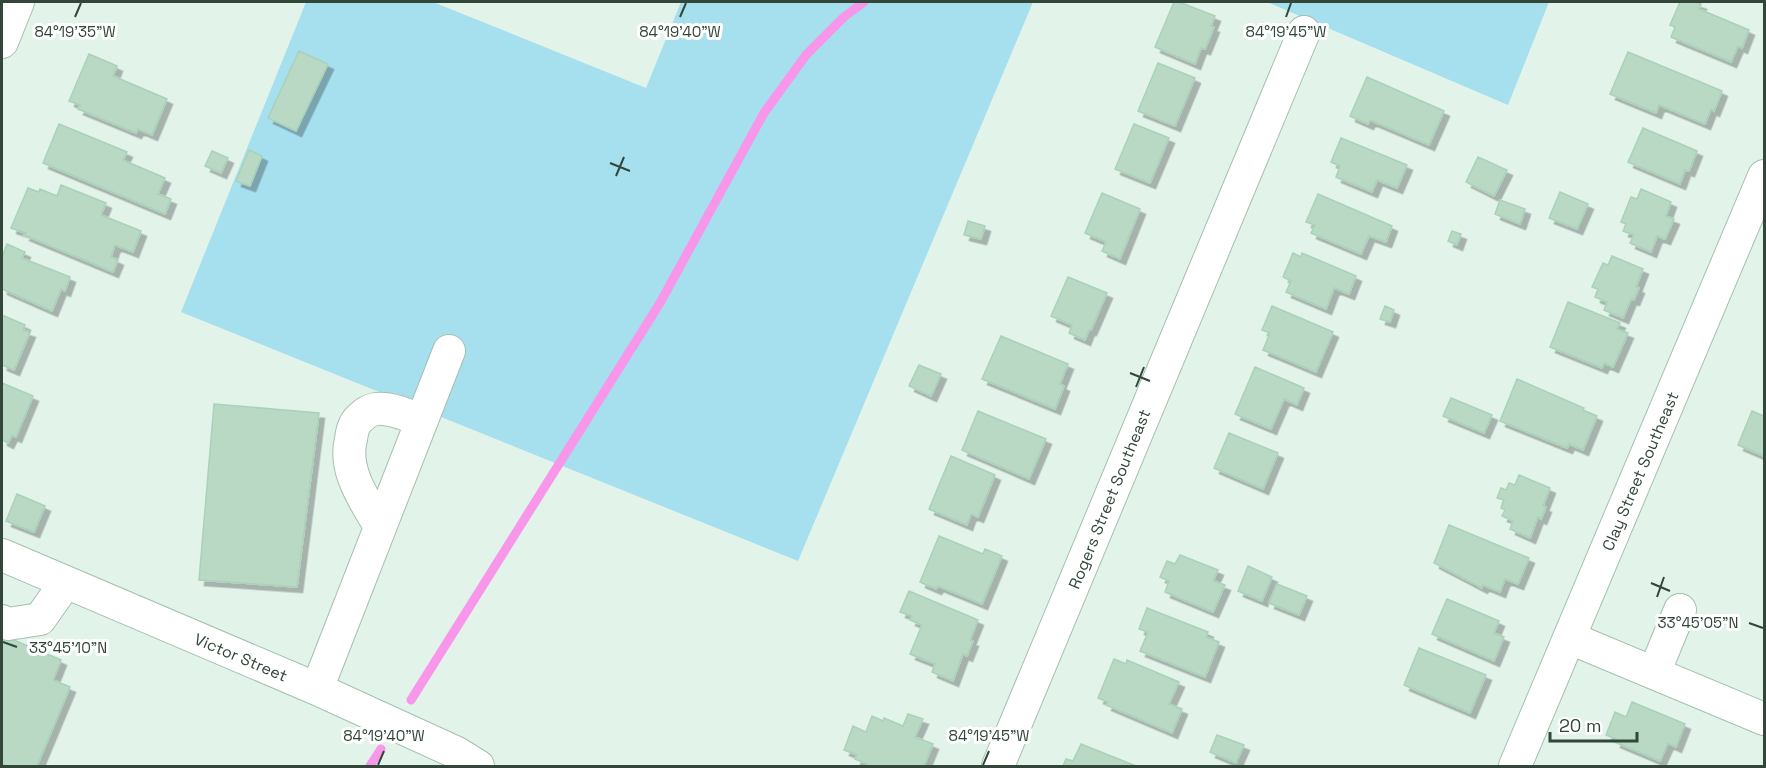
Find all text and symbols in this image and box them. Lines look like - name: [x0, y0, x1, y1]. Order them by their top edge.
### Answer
- text: 84°19'35"W: [34, 22, 116, 41]
- text: 84°19'40"W: [639, 22, 721, 41]
- text: 84°19'45"W: [1246, 22, 1326, 41]
- street label: Clay Street Southeast: [1597, 388, 1684, 554]
- street label: Rogers Street Southeast: [1064, 406, 1155, 592]
- text: 33°45'05"N: [1658, 613, 1738, 632]
- street label: Victor Street: [191, 628, 291, 686]
- text: 33°45'10"N: [29, 638, 107, 657]
- scale bar: [1550, 705, 1637, 743]
- text: 20 m: [1559, 714, 1602, 737]
- text: 84°19'40"W: [343, 726, 425, 745]
- text: 84°19'45"W: [949, 726, 1029, 745]

